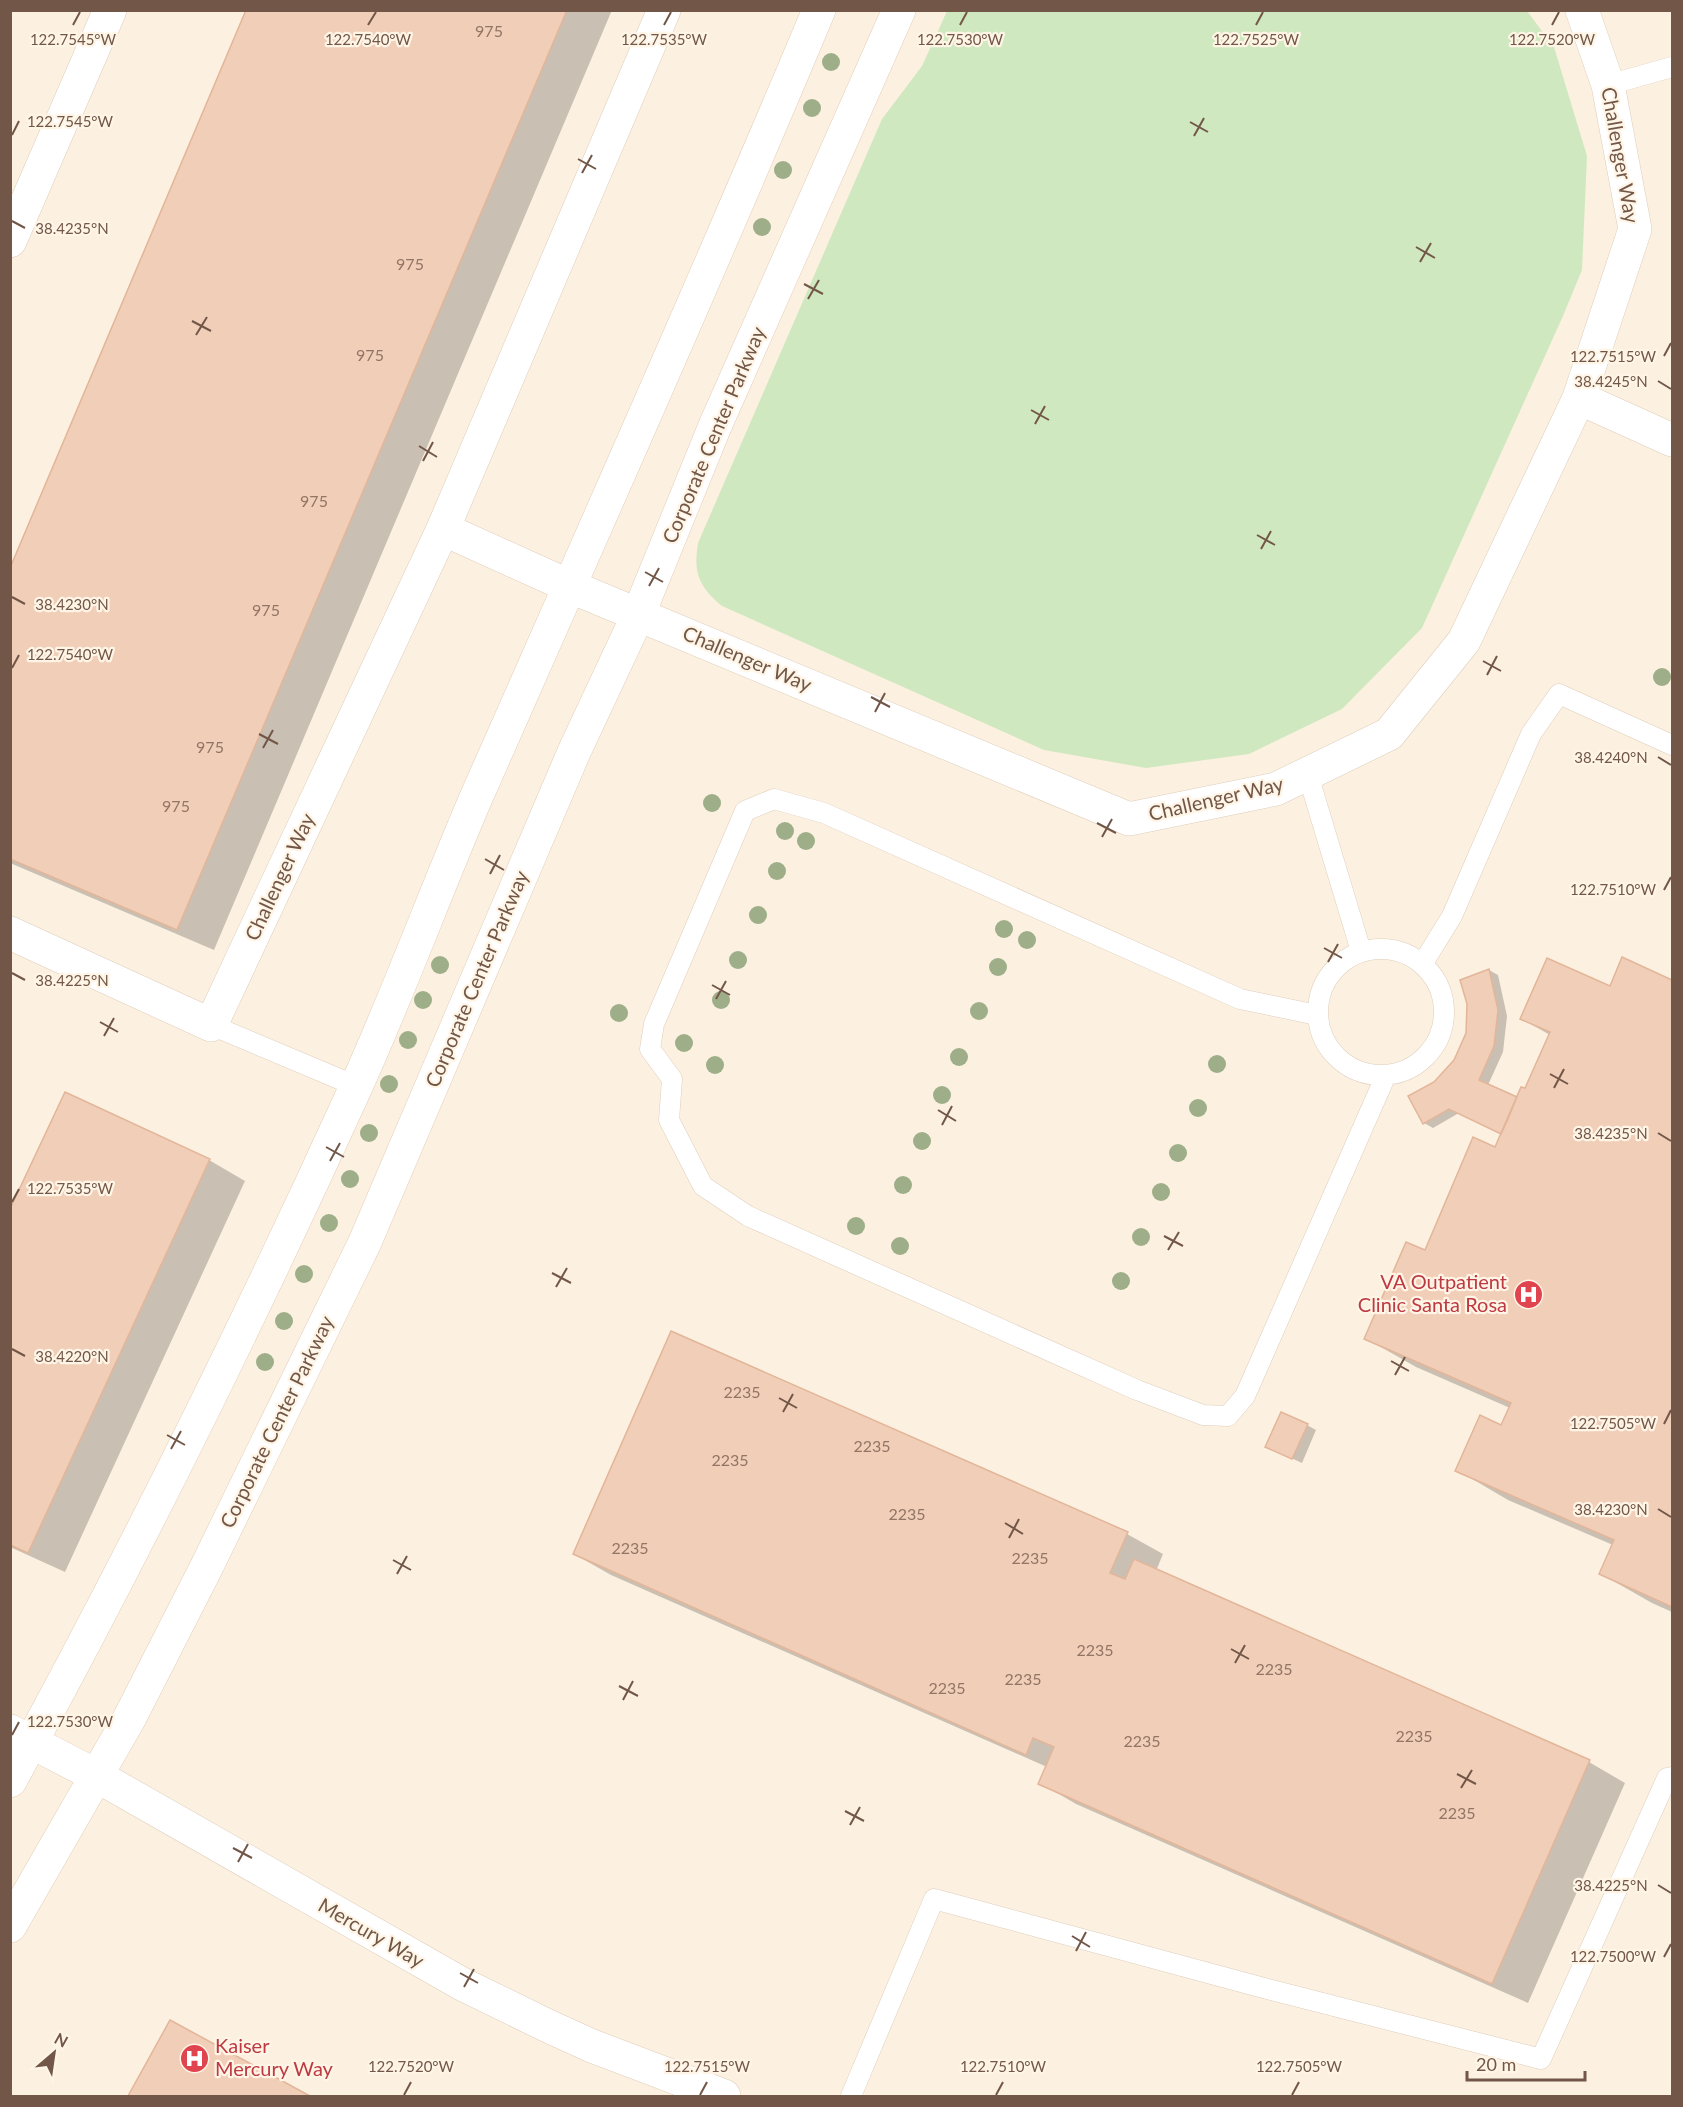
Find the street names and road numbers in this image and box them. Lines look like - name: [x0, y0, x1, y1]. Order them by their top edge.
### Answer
- street label: Challenger Way: [1597, 85, 1645, 225]
- street label: Corporate Center Parkway: [656, 322, 770, 547]
- street label: Challenger Way: [679, 620, 816, 696]
- street label: Challenger Way: [1146, 771, 1286, 825]
- street label: Challenger Way: [239, 808, 319, 944]
- street label: Corporate Center Parkway: [419, 866, 533, 1091]
- street label: Corporate Center Parkway: [214, 1311, 338, 1532]
- street label: Mercury Way: [314, 1892, 429, 1972]

